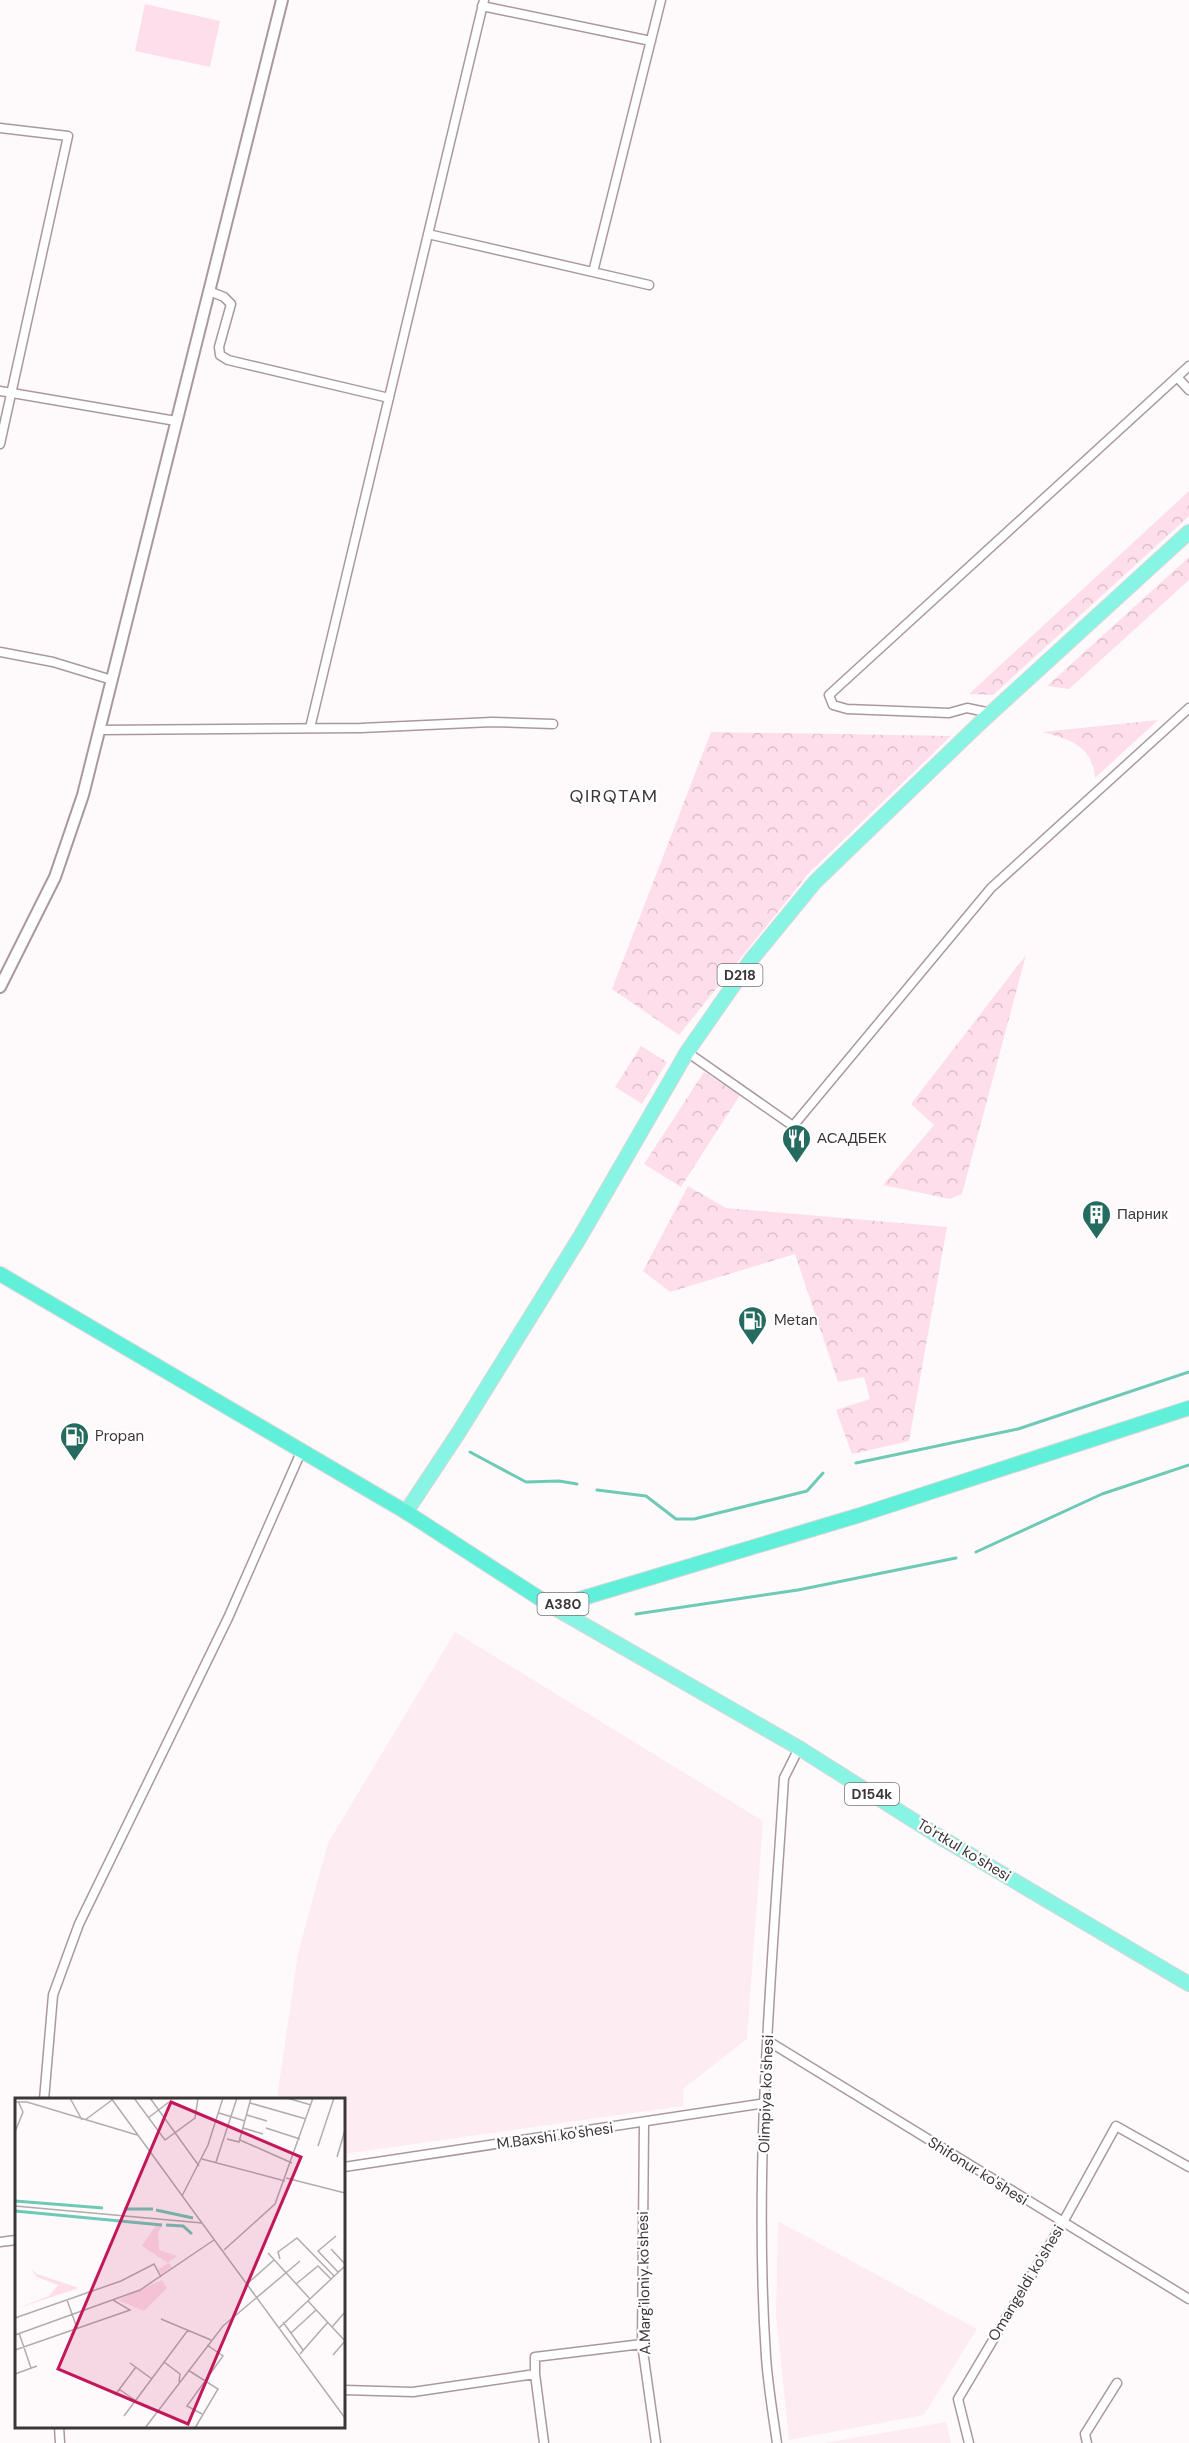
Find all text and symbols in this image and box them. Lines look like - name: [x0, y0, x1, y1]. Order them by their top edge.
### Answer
- district label: QIRQTAM: [569, 784, 659, 808]
- road number: D218: [718, 964, 762, 986]
- restaurant icon: АСАДБЕК: [780, 1122, 812, 1164]
- place label: АСАДБЕК: [817, 1128, 887, 1148]
- building icon: Парник: [1080, 1198, 1112, 1240]
- place label: Парник: [1117, 1204, 1168, 1224]
- fuel station icon: Metan: [737, 1304, 769, 1346]
- place label: Metan: [774, 1310, 818, 1330]
- fuel station icon: Propan: [58, 1420, 90, 1462]
- place label: Propan: [95, 1426, 144, 1446]
- road number: A380: [538, 1593, 588, 1615]
- road number: D154k: [845, 1783, 899, 1805]
- street label: To'rtkul ko'shesi: [913, 1814, 1015, 1886]
- street label: Olimpiya ko'shesi: [754, 2034, 778, 2154]
- inset map: [15, 2098, 345, 2428]
- street label: M.Baxshi ko'shesi: [495, 2118, 615, 2154]
- street label: Shifonur ko'shesi: [924, 2132, 1032, 2210]
- street label: A.Marg'iloniy ko'shesi: [633, 2211, 655, 2355]
- street label: Omangeldi ko'shesi: [983, 2221, 1069, 2345]

